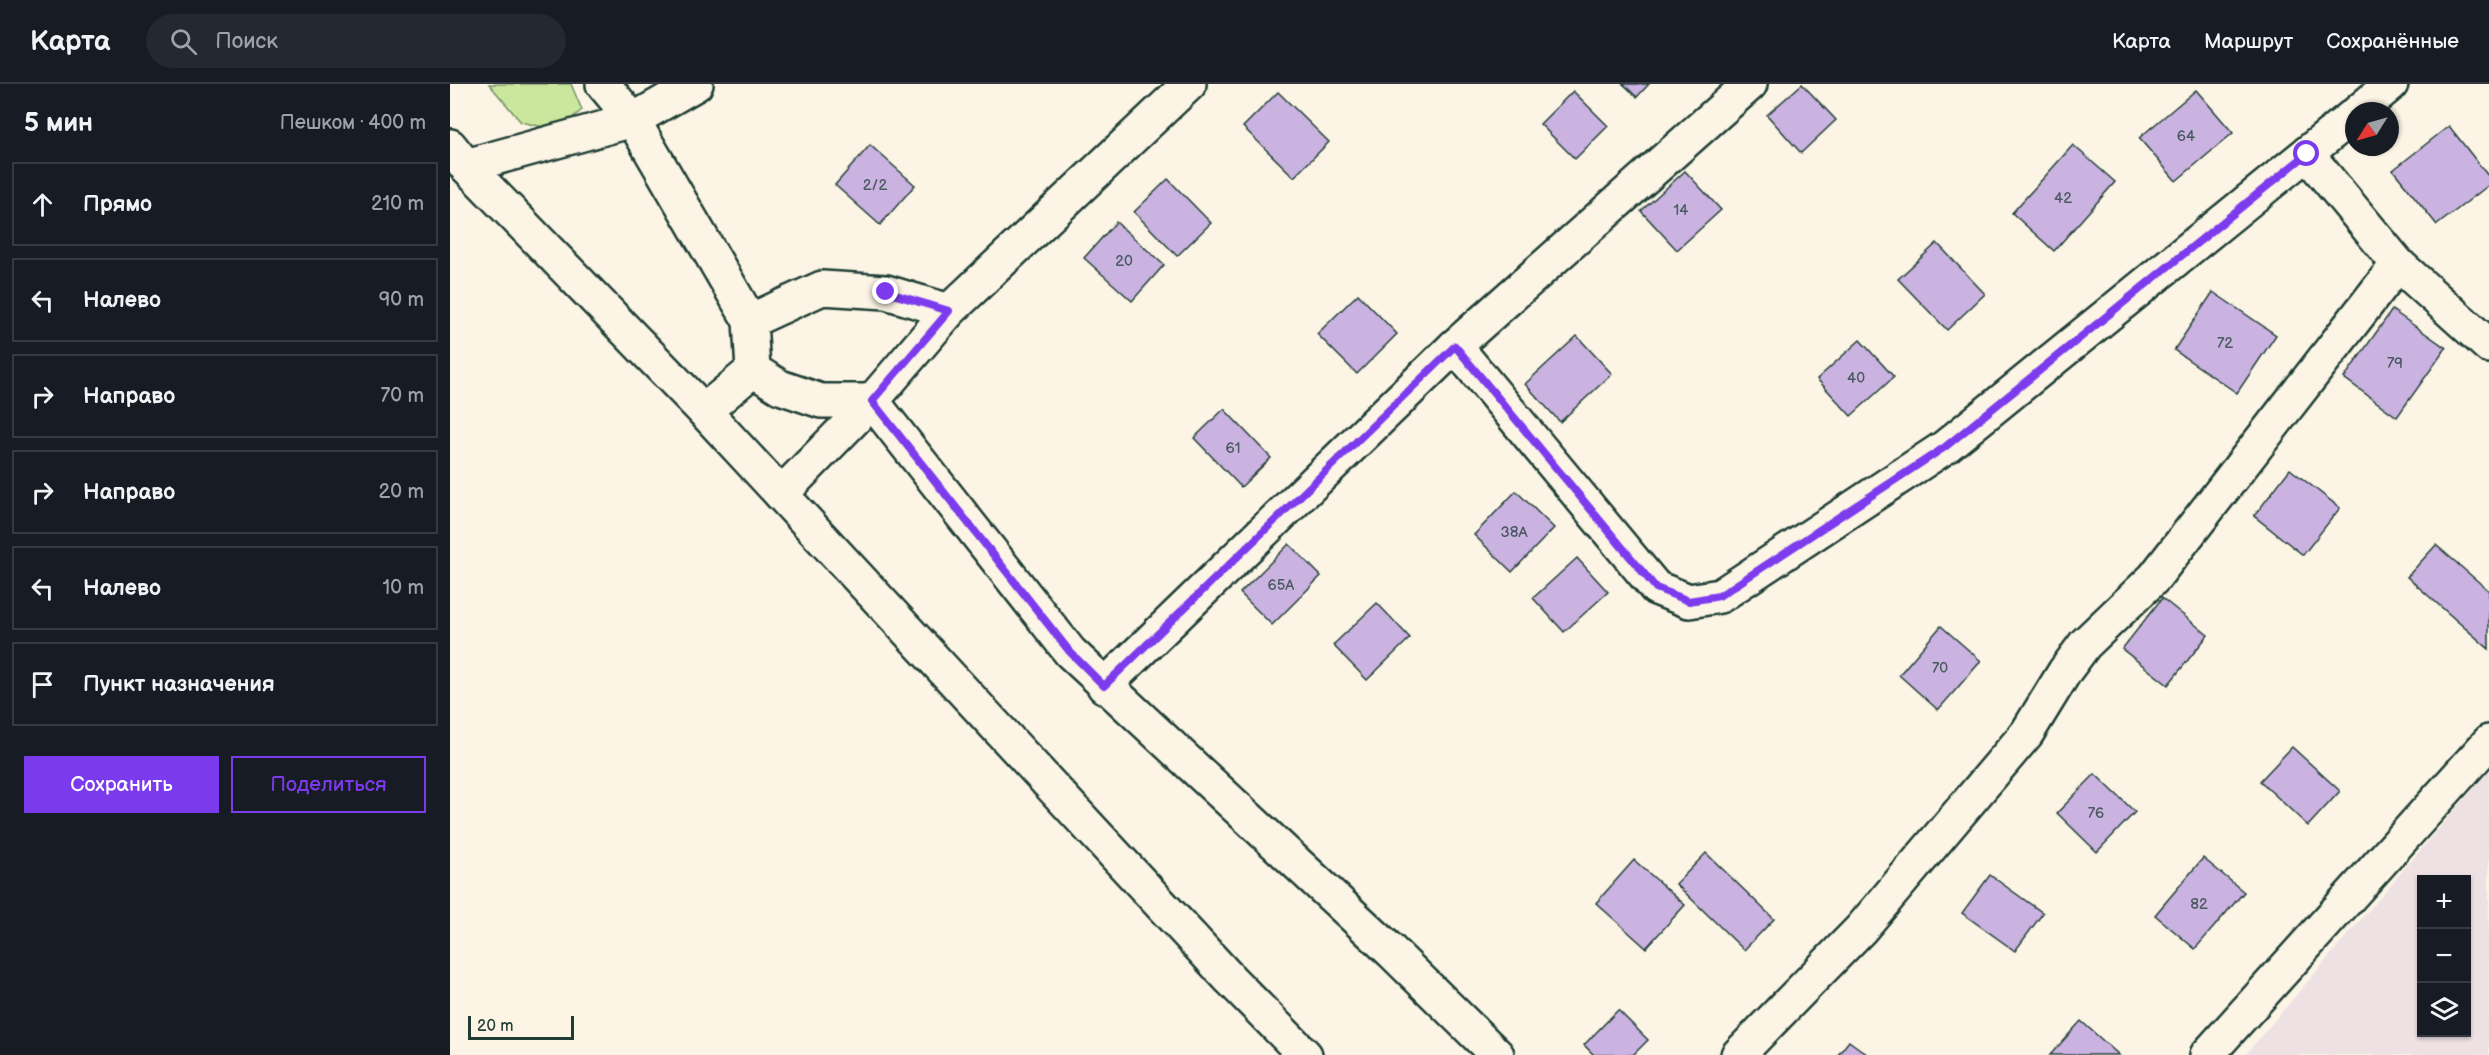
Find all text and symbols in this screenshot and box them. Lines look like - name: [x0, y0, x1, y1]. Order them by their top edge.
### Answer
- search box: [146, 14, 566, 68]
- text: Карта: [30, 25, 110, 58]
- icon: search: [167, 25, 200, 58]
- text: Поиск: [215, 28, 278, 55]
- text: Карта: [2112, 29, 2171, 54]
- text: Маршрут: [2204, 29, 2293, 54]
- text: Сохранённые: [2326, 29, 2459, 54]
- north arrow: [2345, 102, 2399, 156]
- text: 5 мин: [24, 108, 93, 139]
- text: Пешком · 400 m: [280, 111, 426, 135]
- house number: 64: [2177, 127, 2195, 146]
- route start: [2293, 140, 2319, 166]
- house number: 2/2: [863, 176, 887, 195]
- icon: ahead: [26, 188, 59, 221]
- house number: 42: [2054, 189, 2072, 208]
- text: Прямо: [83, 191, 152, 218]
- text: 210 m: [371, 192, 424, 216]
- house number: 14: [1674, 201, 1688, 220]
- house number: 20: [1115, 252, 1133, 271]
- route end: [872, 278, 898, 304]
- icon: left: [26, 284, 59, 317]
- text: Налево: [83, 287, 161, 314]
- text: 90 m: [379, 288, 424, 312]
- house number: 72: [2217, 334, 2233, 353]
- house number: 79: [2387, 354, 2403, 373]
- house number: 40: [1847, 369, 1865, 388]
- icon: right: [26, 380, 59, 413]
- text: Направо: [83, 383, 175, 410]
- text: 70 m: [380, 384, 424, 408]
- house number: 61: [1226, 439, 1240, 458]
- icon: right: [26, 476, 59, 509]
- text: Направо: [83, 479, 175, 506]
- text: 20 m: [379, 480, 424, 504]
- house number: 38А: [1500, 523, 1528, 542]
- icon: left: [26, 572, 59, 605]
- text: Налево: [83, 575, 161, 602]
- text: 10 m: [383, 576, 424, 600]
- house number: 65А: [1268, 576, 1295, 595]
- house number: 70: [1932, 659, 1948, 678]
- icon: arrive: [26, 668, 59, 701]
- text: Пункт назначения: [83, 671, 275, 698]
- button: Сохранить: [24, 756, 219, 813]
- button: Поделиться: [231, 756, 426, 813]
- house number: 76: [2088, 804, 2104, 823]
- map controls: [2417, 875, 2471, 1037]
- button: +: [2417, 875, 2471, 929]
- house number: 82: [2190, 895, 2208, 914]
- button: −: [2417, 929, 2471, 983]
- button: layers: [2417, 983, 2471, 1037]
- scale bar: [468, 1013, 574, 1040]
- text: 20 m: [477, 1017, 513, 1036]

